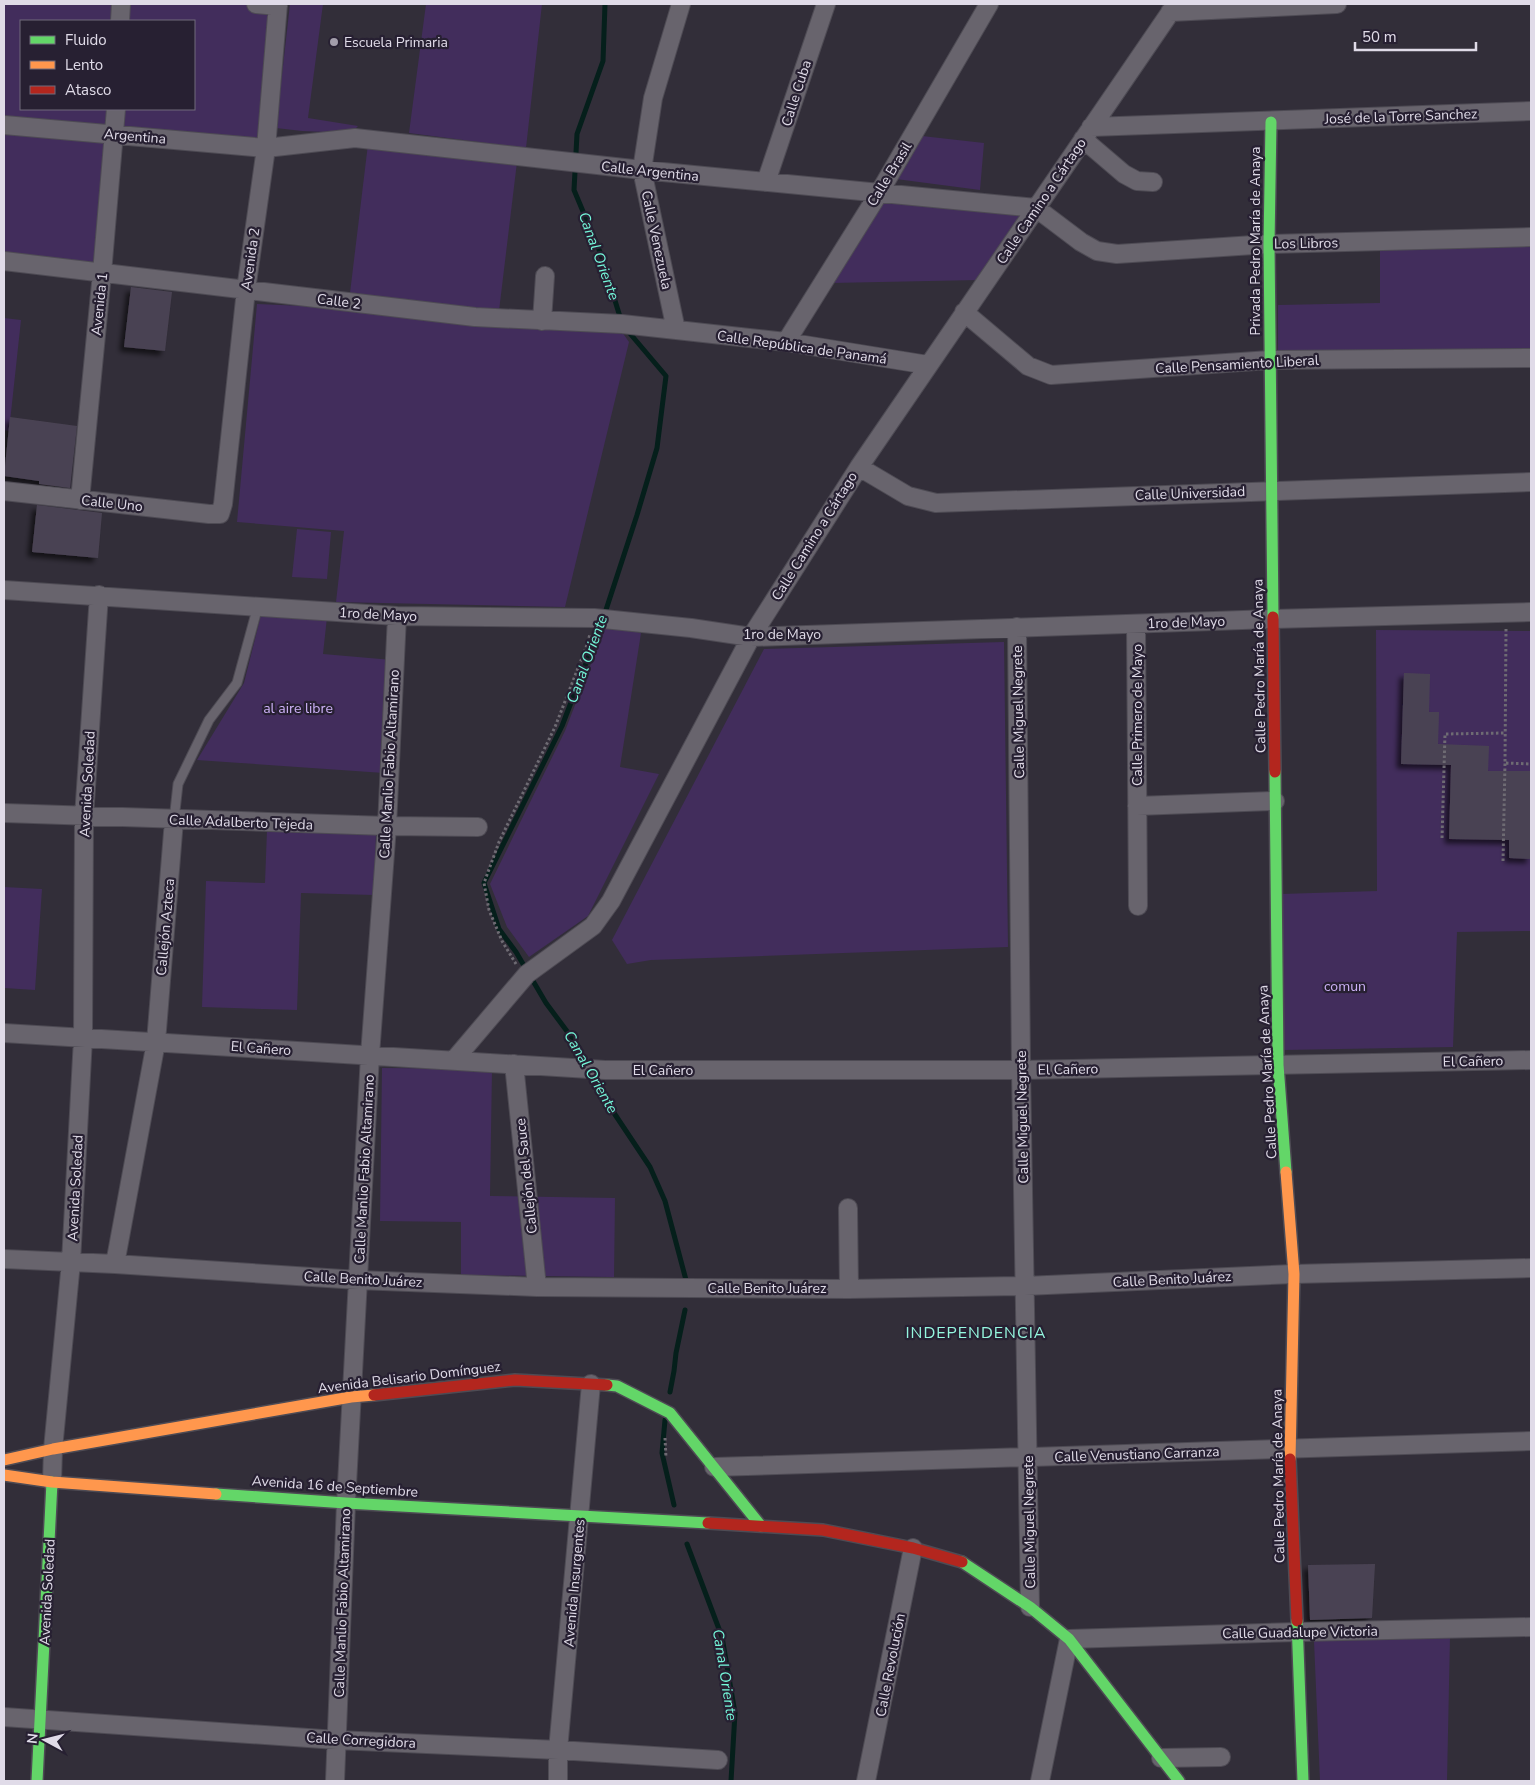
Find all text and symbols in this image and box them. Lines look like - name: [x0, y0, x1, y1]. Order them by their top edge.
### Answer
- legend: [20, 20, 195, 110]
- scale bar: [1355, 20, 1476, 52]
- text: 50 m: [1362, 27, 1397, 47]
- text: Fluido: [65, 30, 107, 50]
- place label: Escuela Primaria: [344, 33, 448, 52]
- marker: Escuela Primaria: [328, 36, 340, 48]
- text: Lento: [65, 55, 103, 75]
- street label: Calle Cuba: [777, 58, 816, 129]
- text: Atasco: [65, 80, 111, 100]
- street label: José de la Torre Sanchez: [1323, 104, 1478, 129]
- street label: Argentina: [103, 124, 167, 149]
- street label: Calle Camino a Cártago: [992, 134, 1091, 268]
- street label: Calle Brasil: [863, 138, 917, 210]
- street label: Privada Pedro María de Anaya: [1246, 147, 1265, 335]
- street label: Calle Argentina: [600, 157, 700, 186]
- street label: Calle Venezuela: [637, 189, 676, 291]
- water label: Canal Oriente: [574, 209, 624, 303]
- street label: Avenida 2: [237, 226, 264, 292]
- street label: Los Libros: [1274, 233, 1338, 254]
- street label: Avenida 1: [87, 272, 112, 336]
- street label: Calle 2: [316, 289, 362, 314]
- street label: Calle República de Panamá: [716, 326, 888, 369]
- street label: Calle Pensamiento Liberal: [1155, 351, 1320, 378]
- street label: Calle Camino a Cártago: [767, 468, 862, 604]
- street label: Calle Universidad: [1134, 482, 1246, 505]
- street label: Calle Uno: [80, 491, 144, 516]
- street label: Calle Pedro María de Anaya: [1248, 579, 1271, 753]
- street label: 1ro de Mayo: [338, 603, 418, 626]
- water label: Canal Oriente: [562, 612, 612, 706]
- street label: 1ro de Mayo: [1147, 612, 1226, 633]
- street label: 1ro de Mayo: [743, 625, 821, 644]
- street label: Calle Primero de Mayo: [1128, 644, 1147, 786]
- street label: Calle Miguel Negrete: [1008, 645, 1029, 779]
- street label: Calle Manlio Fabio Altamirano: [375, 669, 404, 859]
- park label: al aire libre: [263, 699, 333, 718]
- street label: Avenida Soledad: [75, 730, 100, 838]
- street label: Calle Adalberto Tejeda: [169, 810, 313, 835]
- street label: Callejón Azteca: [152, 878, 179, 977]
- park label: comun: [1324, 977, 1366, 996]
- street label: Calle Pedro María de Anaya: [1253, 984, 1282, 1159]
- water label: Canal Oriente: [559, 1027, 623, 1117]
- street label: El Cañero: [230, 1037, 292, 1060]
- street label: Calle Miguel Negrete: [1012, 1050, 1033, 1184]
- street label: El Cañero: [1443, 1051, 1504, 1072]
- street label: El Cañero: [1038, 1059, 1099, 1080]
- street label: El Cañero: [633, 1061, 694, 1080]
- street label: Calle Manlio Fabio Altamirano: [350, 1074, 379, 1264]
- street label: Callejón del Sauce: [511, 1117, 542, 1235]
- street label: Avenida Soledad: [63, 1134, 88, 1242]
- street label: Calle Benito Juárez: [303, 1267, 423, 1292]
- street label: Calle Benito Juárez: [1112, 1267, 1232, 1292]
- street label: Calle Benito Juárez: [708, 1279, 827, 1298]
- district label: INDEPENDENCIA: [905, 1322, 1047, 1344]
- street label: Avenida Belisario Domínguez: [316, 1357, 502, 1398]
- street label: Calle Pedro María de Anaya: [1267, 1389, 1290, 1563]
- street label: Calle Venustiano Carranza: [1054, 1442, 1220, 1467]
- street label: Calle Miguel Negrete: [1019, 1455, 1040, 1589]
- street label: Avenida 16 de Septiembre: [251, 1471, 419, 1502]
- street label: Calle Manlio Fabio Altamirano: [330, 1508, 355, 1698]
- street label: Avenida Insurgentes: [559, 1518, 590, 1648]
- street label: Avenida Soledad: [35, 1538, 60, 1646]
- street label: Calle Revolución: [871, 1612, 910, 1718]
- street label: Calle Guadalupe Victoria: [1222, 1622, 1378, 1643]
- water label: Canal Oriente: [708, 1628, 742, 1722]
- north arrow: [20, 1715, 70, 1765]
- street label: Calle Corregidora: [306, 1728, 416, 1753]
- text: N: [23, 1732, 43, 1745]

